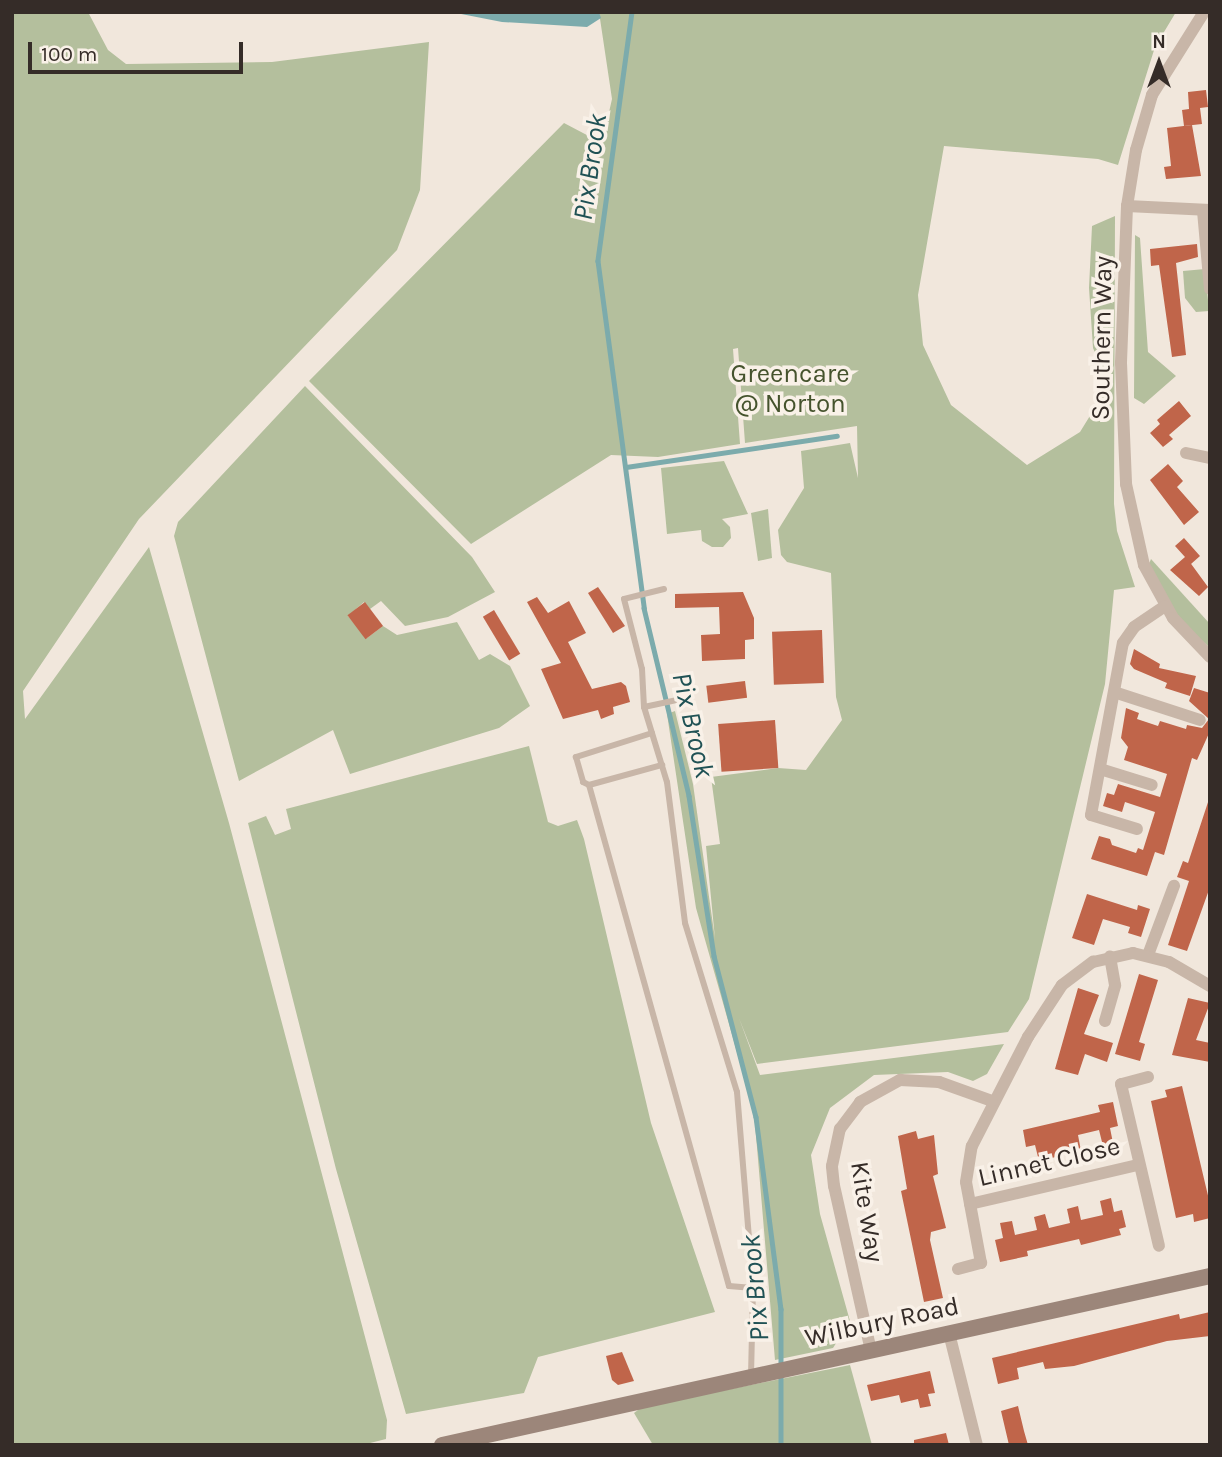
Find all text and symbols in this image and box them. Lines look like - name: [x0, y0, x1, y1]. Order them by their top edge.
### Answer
- scale bar: [32, 28, 247, 72]
- north arrow: [1124, 28, 1194, 98]
- text: N: [1152, 31, 1166, 53]
- text: 100 m: [41, 42, 98, 66]
- water label: Pix Brook: [566, 111, 614, 223]
- street label: Southern Way: [1085, 255, 1119, 421]
- park label: Greencare @ Norton: [730, 358, 850, 420]
- water label: Pix Brook: [665, 669, 721, 781]
- street label: Linnet Close: [975, 1130, 1123, 1194]
- street label: Kite Way: [844, 1159, 890, 1265]
- water label: Pix Brook: [734, 1233, 776, 1343]
- street label: Wilbury Road: [802, 1290, 962, 1354]

